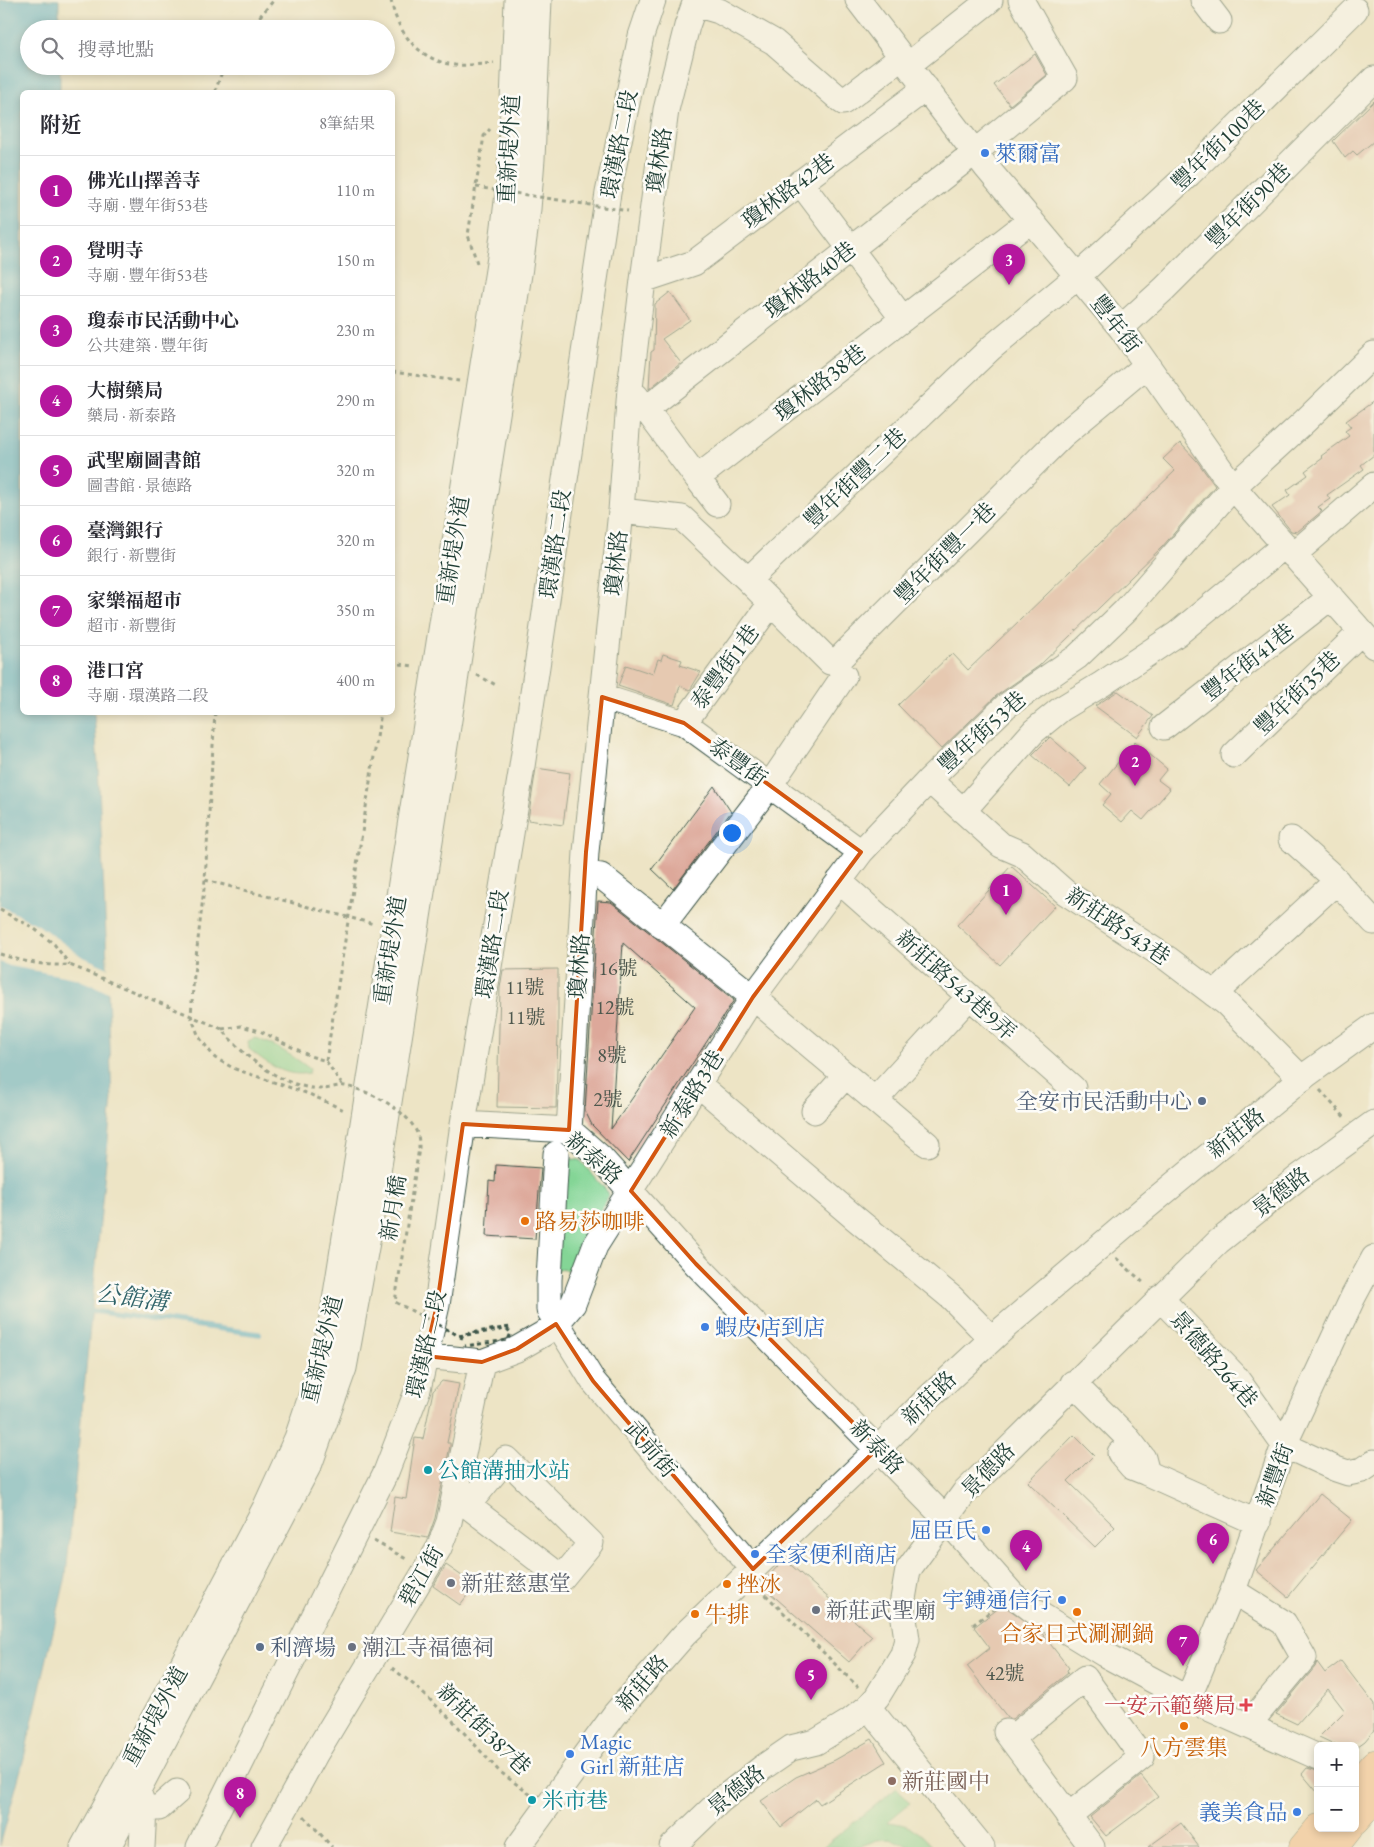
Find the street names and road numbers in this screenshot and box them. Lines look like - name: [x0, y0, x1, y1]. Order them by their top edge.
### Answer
- street label: 環漢路二段: [594, 87, 644, 201]
- street label: 重新堤外道: [492, 93, 526, 205]
- street label: 豐年街100巷: [1165, 93, 1271, 197]
- street label: 瓊林路: [640, 125, 678, 195]
- street label: 瓊林路42巷: [736, 147, 840, 235]
- street label: 豐年街90巷: [1199, 156, 1297, 254]
- street label: 瓊林路40巷: [758, 235, 862, 325]
- street label: 豐年街: [1084, 289, 1148, 359]
- street label: 瓊林路38巷: [768, 338, 872, 428]
- street label: 豐年街豐二巷: [797, 422, 913, 534]
- street label: 環漢路二段: [533, 488, 577, 600]
- street label: 重新堤外道: [430, 493, 476, 607]
- street label: 豐年街豐一巷: [888, 496, 1002, 610]
- street label: 瓊林路: [598, 529, 634, 597]
- street label: 豐年街41巷: [1196, 617, 1300, 707]
- street label: 泰豐街1巷: [684, 619, 766, 715]
- street label: 豐年街35巷: [1248, 645, 1346, 741]
- street label: 豐年街53巷: [932, 685, 1032, 779]
- street label: 泰豐街: [703, 731, 773, 793]
- street label: 新莊路543巷: [1060, 881, 1176, 971]
- street label: 環漢路二段: [469, 887, 515, 1001]
- street label: 重新堤外道: [367, 893, 413, 1007]
- street label: 新莊路543巷9弄: [890, 923, 1022, 1047]
- street label: 瓊林路: [562, 932, 596, 1000]
- street label: 新泰路3巷: [654, 1045, 730, 1143]
- street label: 新莊路: [1201, 1101, 1271, 1165]
- street label: 新泰路: [560, 1125, 628, 1191]
- street label: 景德路: [1246, 1160, 1316, 1224]
- street label: 新月橋: [374, 1173, 412, 1243]
- street label: 環漢路二段: [399, 1287, 453, 1401]
- street label: 重新堤外道: [295, 1292, 349, 1406]
- street label: 景德路264巷: [1164, 1304, 1264, 1414]
- street label: 新莊路: [895, 1365, 963, 1431]
- street label: 新泰路: [844, 1413, 910, 1481]
- street label: 武前街: [619, 1414, 683, 1484]
- street label: 景德路: [955, 1436, 1021, 1504]
- street label: 新豐街: [1250, 1439, 1300, 1511]
- street label: 碧江街: [392, 1540, 450, 1612]
- street label: 新莊路: [609, 1649, 675, 1717]
- street label: 重新堤外道: [116, 1661, 194, 1771]
- street label: 新莊街387巷: [431, 1677, 537, 1781]
- street label: 景德路: [701, 1758, 771, 1822]

